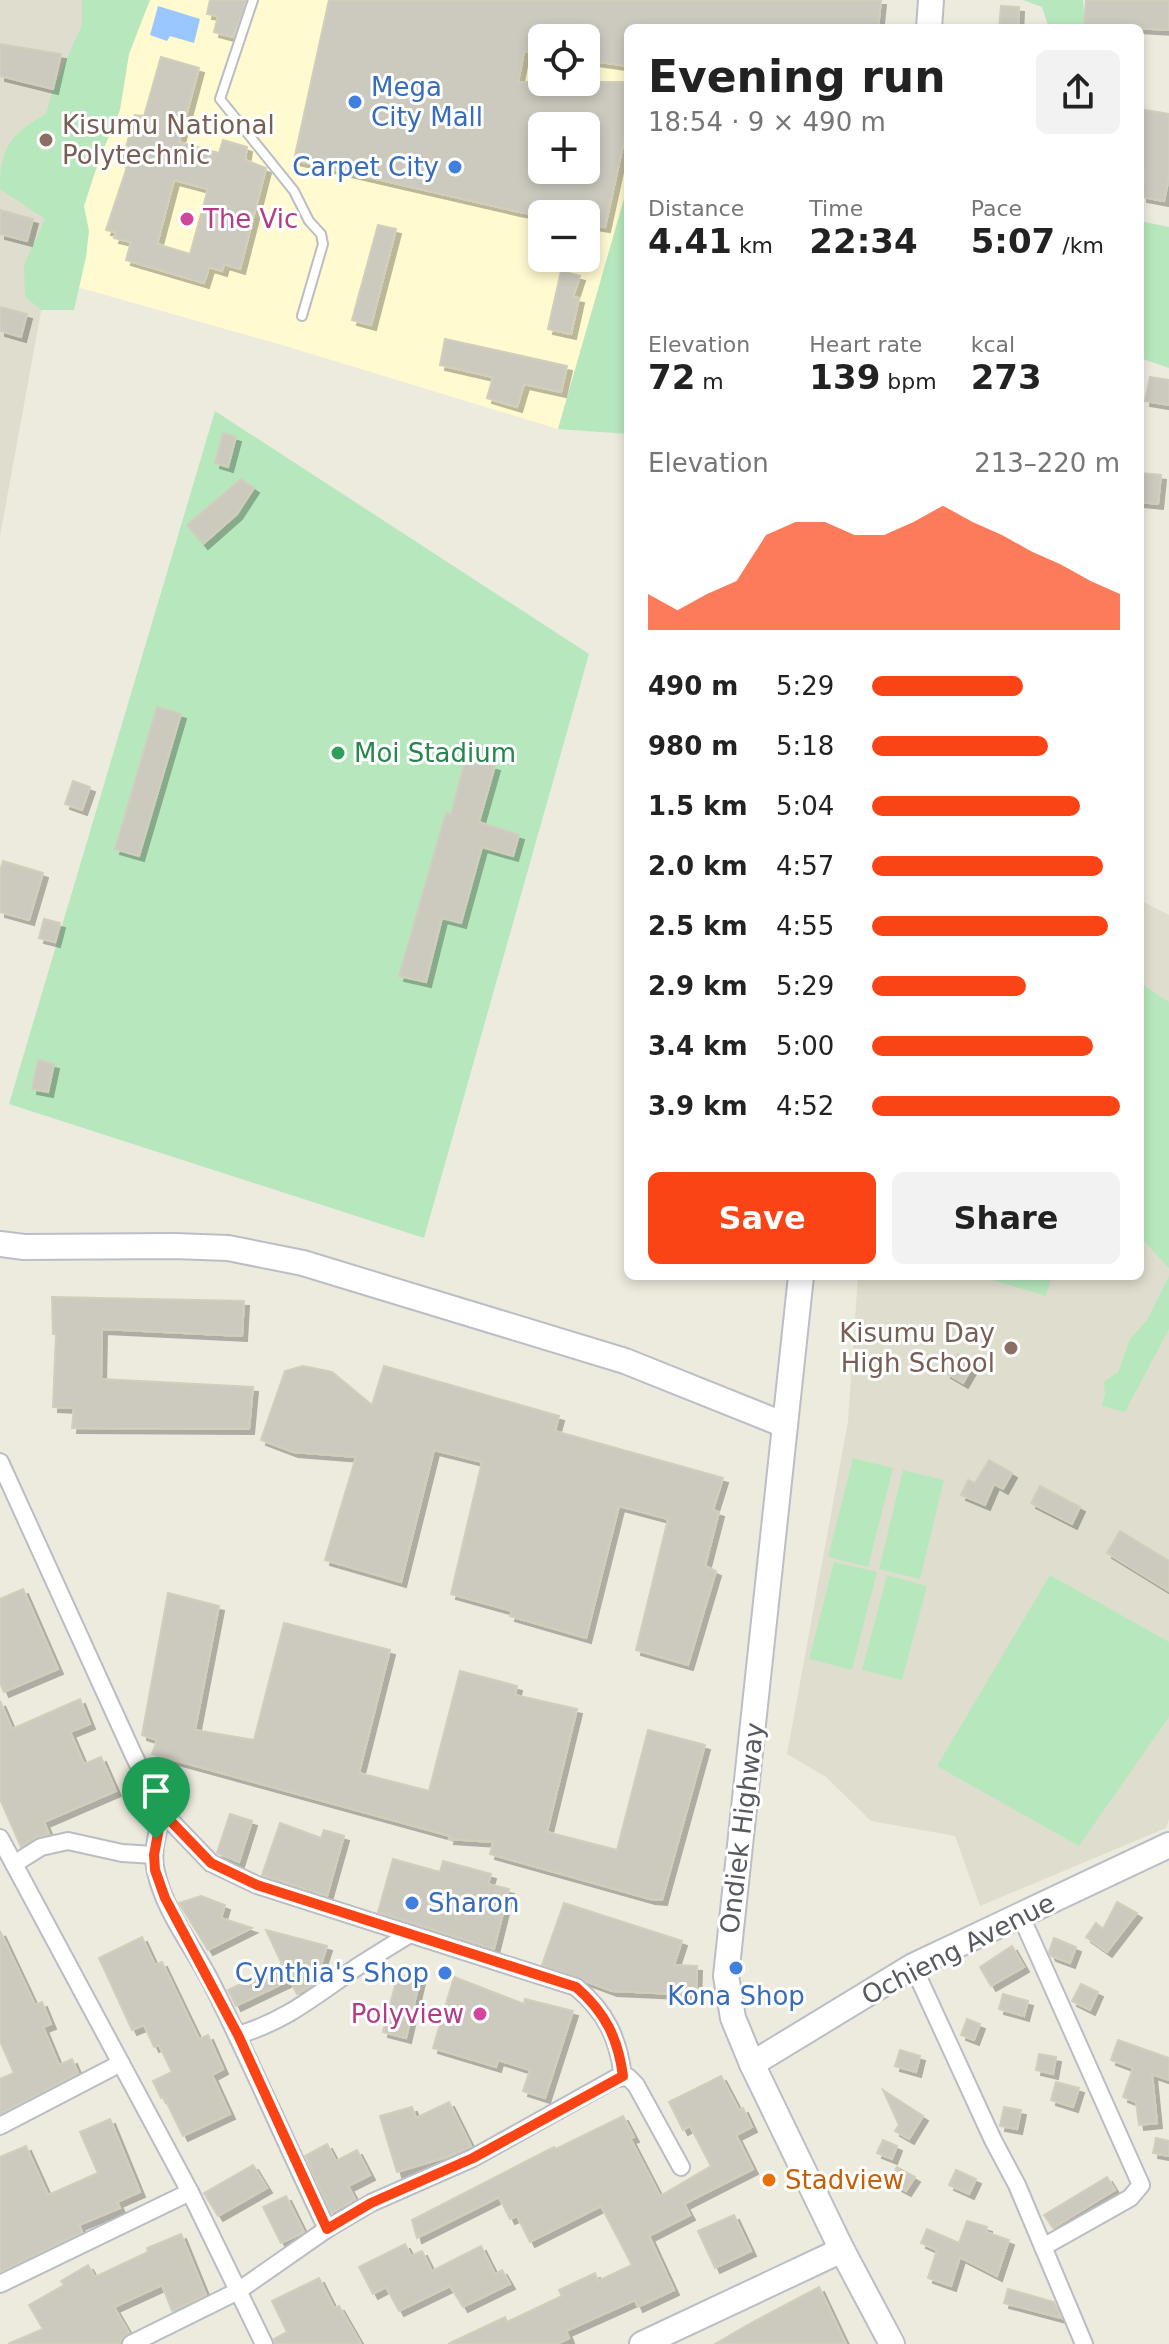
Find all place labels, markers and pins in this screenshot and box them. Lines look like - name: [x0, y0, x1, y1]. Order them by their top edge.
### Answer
- place label: Mega City Mall: [371, 72, 483, 132]
- marker: Mega City Mall: [346, 93, 364, 111]
- place label: Kisumu National Polytechnic: [62, 110, 275, 170]
- marker: Kisumu National Polytechnic: [37, 131, 55, 149]
- place label: Carpet City: [292, 152, 439, 182]
- marker: Carpet City: [446, 158, 464, 176]
- place label: The Vic: [202, 204, 298, 234]
- marker: The Vic: [178, 210, 196, 228]
- place label: Moi Stadium: [354, 738, 516, 768]
- marker: Moi Stadium: [329, 744, 347, 762]
- place label: Kisumu Day High School: [839, 1318, 995, 1378]
- marker: Kisumu Day High School: [1002, 1339, 1020, 1357]
- pin: [122, 1757, 190, 1839]
- place label: Sharon: [428, 1888, 519, 1918]
- marker: Sharon: [403, 1894, 421, 1912]
- place label: Cynthia's Shop: [235, 1958, 429, 1988]
- marker: Kona Shop: [727, 1959, 745, 1977]
- marker: Cynthia's Shop: [436, 1964, 454, 1982]
- place label: Kona Shop: [667, 1981, 805, 2011]
- place label: Polyview: [351, 1999, 464, 2029]
- marker: Polyview: [471, 2005, 489, 2023]
- place label: Stadview: [785, 2165, 904, 2195]
- marker: Stadview: [760, 2171, 778, 2189]

